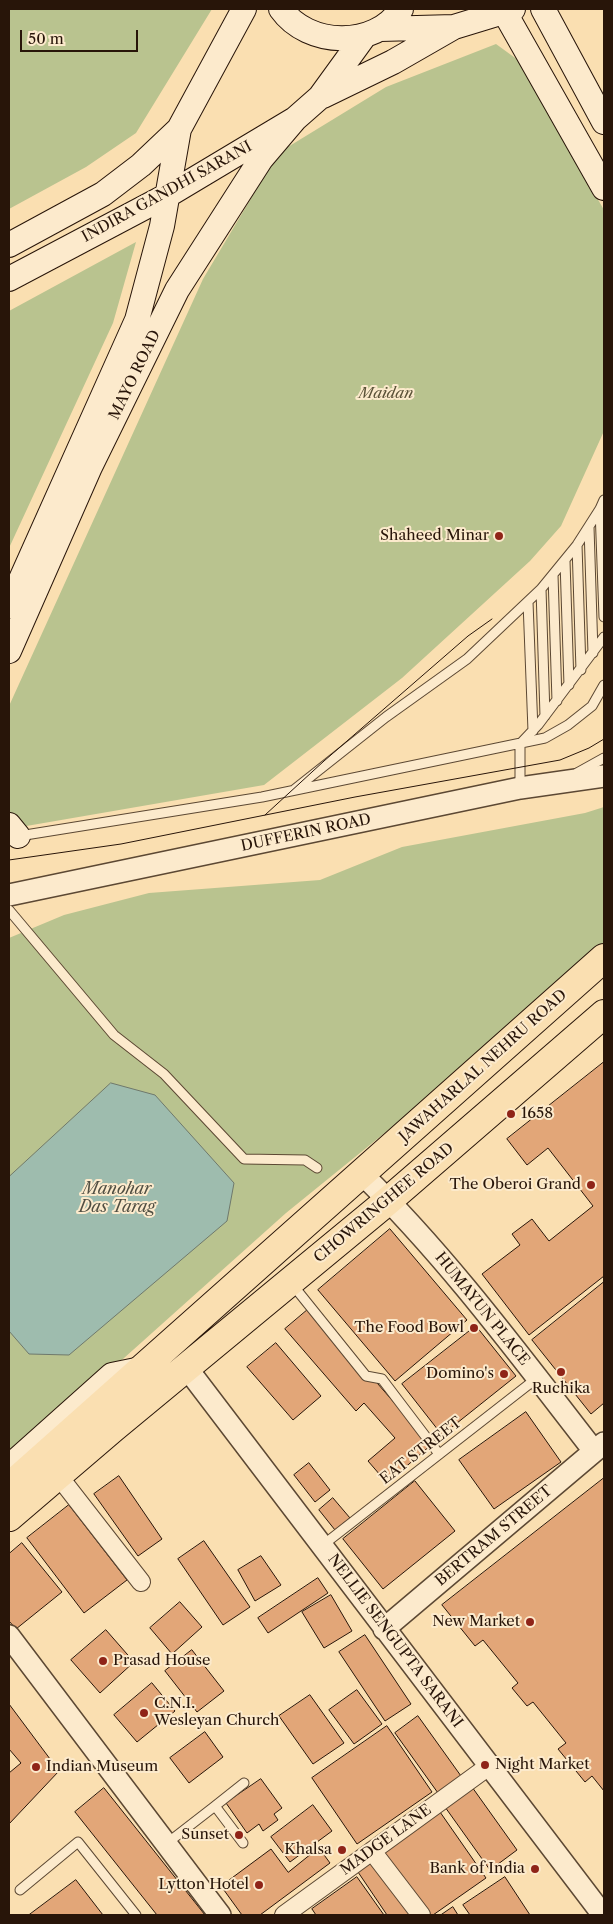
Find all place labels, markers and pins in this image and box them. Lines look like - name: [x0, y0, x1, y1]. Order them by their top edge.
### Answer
- place label: Shaheed Minar: [380, 527, 489, 545]
- marker: Shaheed Minar: [493, 530, 505, 542]
- place label: 1658: [521, 1105, 553, 1123]
- marker: 1658: [505, 1108, 517, 1120]
- place label: The Oberoi Grand: [449, 1176, 581, 1194]
- marker: The Oberoi Grand: [585, 1179, 597, 1191]
- place label: The Food Bowl: [354, 1319, 464, 1337]
- marker: The Food Bowl: [468, 1322, 480, 1334]
- place label: Domino's: [426, 1365, 494, 1383]
- marker: Ruchika: [555, 1366, 567, 1378]
- marker: Domino's: [498, 1368, 510, 1380]
- place label: Ruchika: [532, 1380, 590, 1398]
- place label: New Market: [432, 1613, 520, 1631]
- marker: New Market: [524, 1616, 536, 1628]
- place label: Prasad House: [113, 1652, 211, 1670]
- marker: Prasad House: [97, 1655, 109, 1667]
- place label: C.N.I. Wesleyan Church: [154, 1695, 279, 1730]
- marker: C.N.I. Wesleyan Church: [138, 1707, 150, 1719]
- place label: Night Market: [495, 1756, 589, 1774]
- place label: Indian Museum: [46, 1758, 158, 1776]
- marker: Night Market: [479, 1759, 491, 1771]
- marker: Indian Museum: [30, 1761, 42, 1773]
- place label: Sunset: [181, 1826, 229, 1844]
- marker: Sunset: [233, 1829, 245, 1841]
- place label: Khalsa: [284, 1841, 332, 1859]
- marker: Khalsa: [336, 1844, 348, 1856]
- place label: Bank of India: [429, 1860, 525, 1878]
- marker: Bank of India: [529, 1863, 541, 1875]
- place label: Lytton Hotel: [159, 1876, 249, 1894]
- marker: Lytton Hotel: [253, 1879, 265, 1891]

